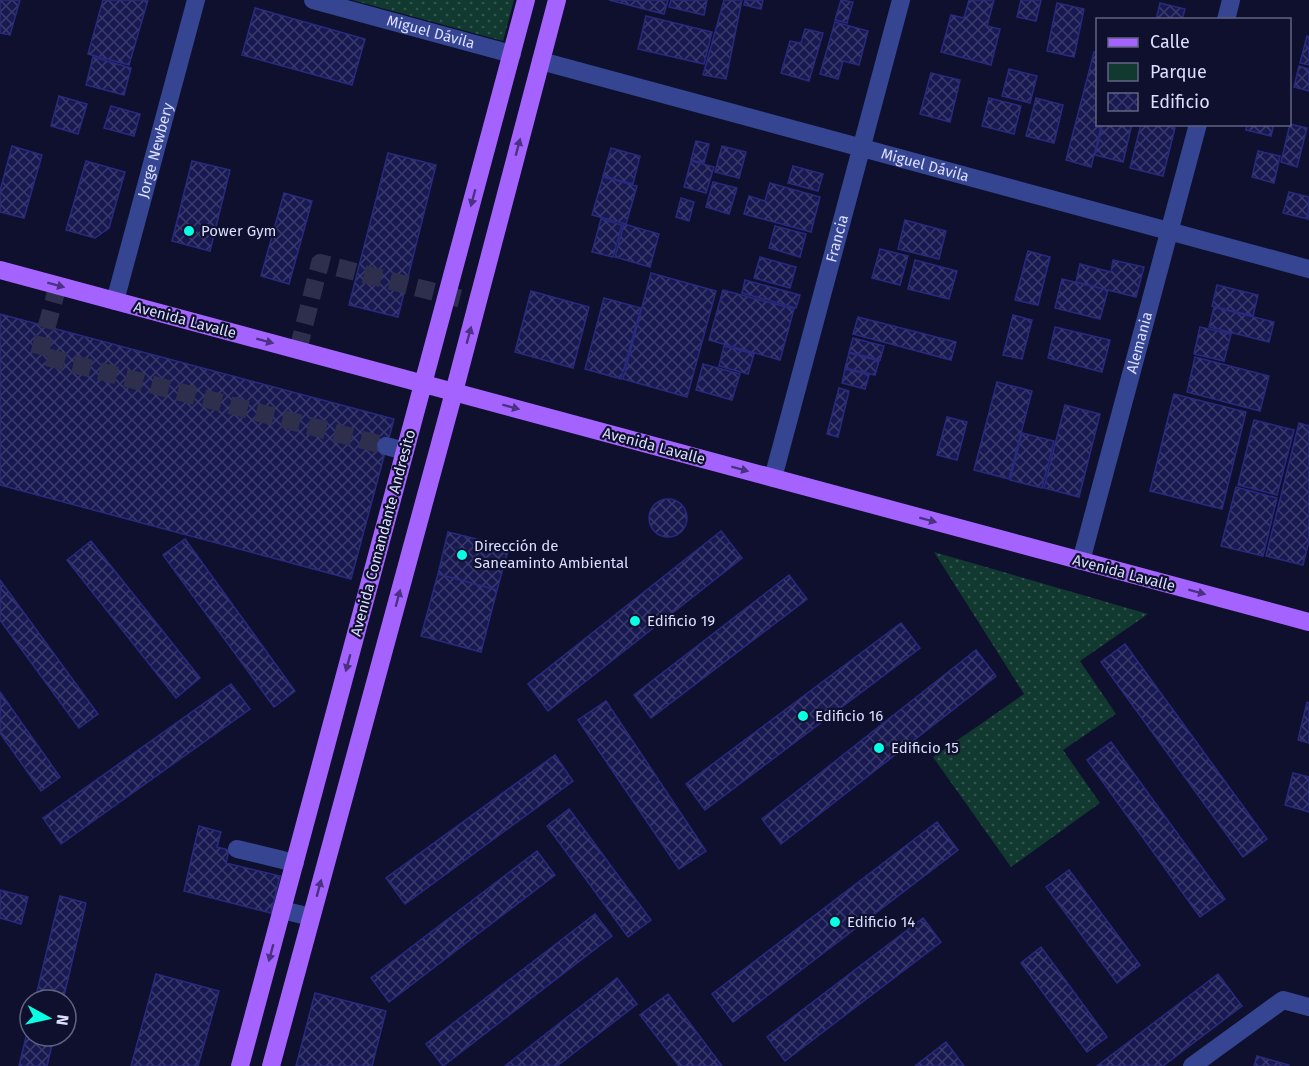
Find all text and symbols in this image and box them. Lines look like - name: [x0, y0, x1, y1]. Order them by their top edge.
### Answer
- street label: Miguel Dávila: [385, 11, 477, 52]
- legend: [1096, 18, 1291, 126]
- text: Calle: [1150, 31, 1190, 53]
- text: Parque: [1150, 61, 1207, 83]
- text: Edificio: [1150, 91, 1210, 113]
- street label: Jorge Newbery: [134, 100, 177, 200]
- one-way arrow: [514, 137, 524, 156]
- street label: Miguel Dávila: [879, 145, 971, 186]
- one-way arrow: [468, 190, 477, 208]
- street label: Francia: [822, 213, 852, 264]
- place label: Power Gym: [201, 222, 276, 240]
- marker: Power Gym: [182, 224, 196, 238]
- one-way arrow: [48, 281, 66, 290]
- street label: Avenida Lavalle: [132, 298, 238, 342]
- street label: Alemania: [1123, 310, 1156, 376]
- one-way arrow: [465, 326, 474, 344]
- one-way arrow: [256, 337, 274, 346]
- one-way arrow: [502, 403, 520, 413]
- street label: Avenida Lavalle: [601, 424, 707, 468]
- street label: Avenida Comandante Andresito: [347, 428, 419, 638]
- one-way arrow: [731, 465, 749, 474]
- one-way arrow: [919, 515, 937, 525]
- place label: Dirección de Saneaminto Ambiental: [474, 537, 629, 572]
- marker: Dirección de Saneaminto Ambiental: [455, 548, 469, 562]
- street label: Avenida Lavalle: [1071, 551, 1177, 595]
- one-way arrow: [1188, 588, 1206, 598]
- one-way arrow: [394, 589, 403, 607]
- place label: Edificio 19: [647, 612, 715, 630]
- marker: Edificio 19: [628, 614, 642, 628]
- one-way arrow: [343, 654, 353, 672]
- place label: Edificio 16: [815, 707, 883, 725]
- marker: Edificio 16: [796, 709, 810, 723]
- place label: Edificio 15: [891, 739, 959, 757]
- marker: Edificio 15: [872, 741, 886, 755]
- one-way arrow: [315, 879, 324, 897]
- place label: Edificio 14: [847, 913, 915, 931]
- marker: Edificio 14: [828, 915, 842, 929]
- one-way arrow: [265, 944, 275, 962]
- north arrow: [18, 988, 78, 1048]
- text: N: [52, 1013, 73, 1027]

